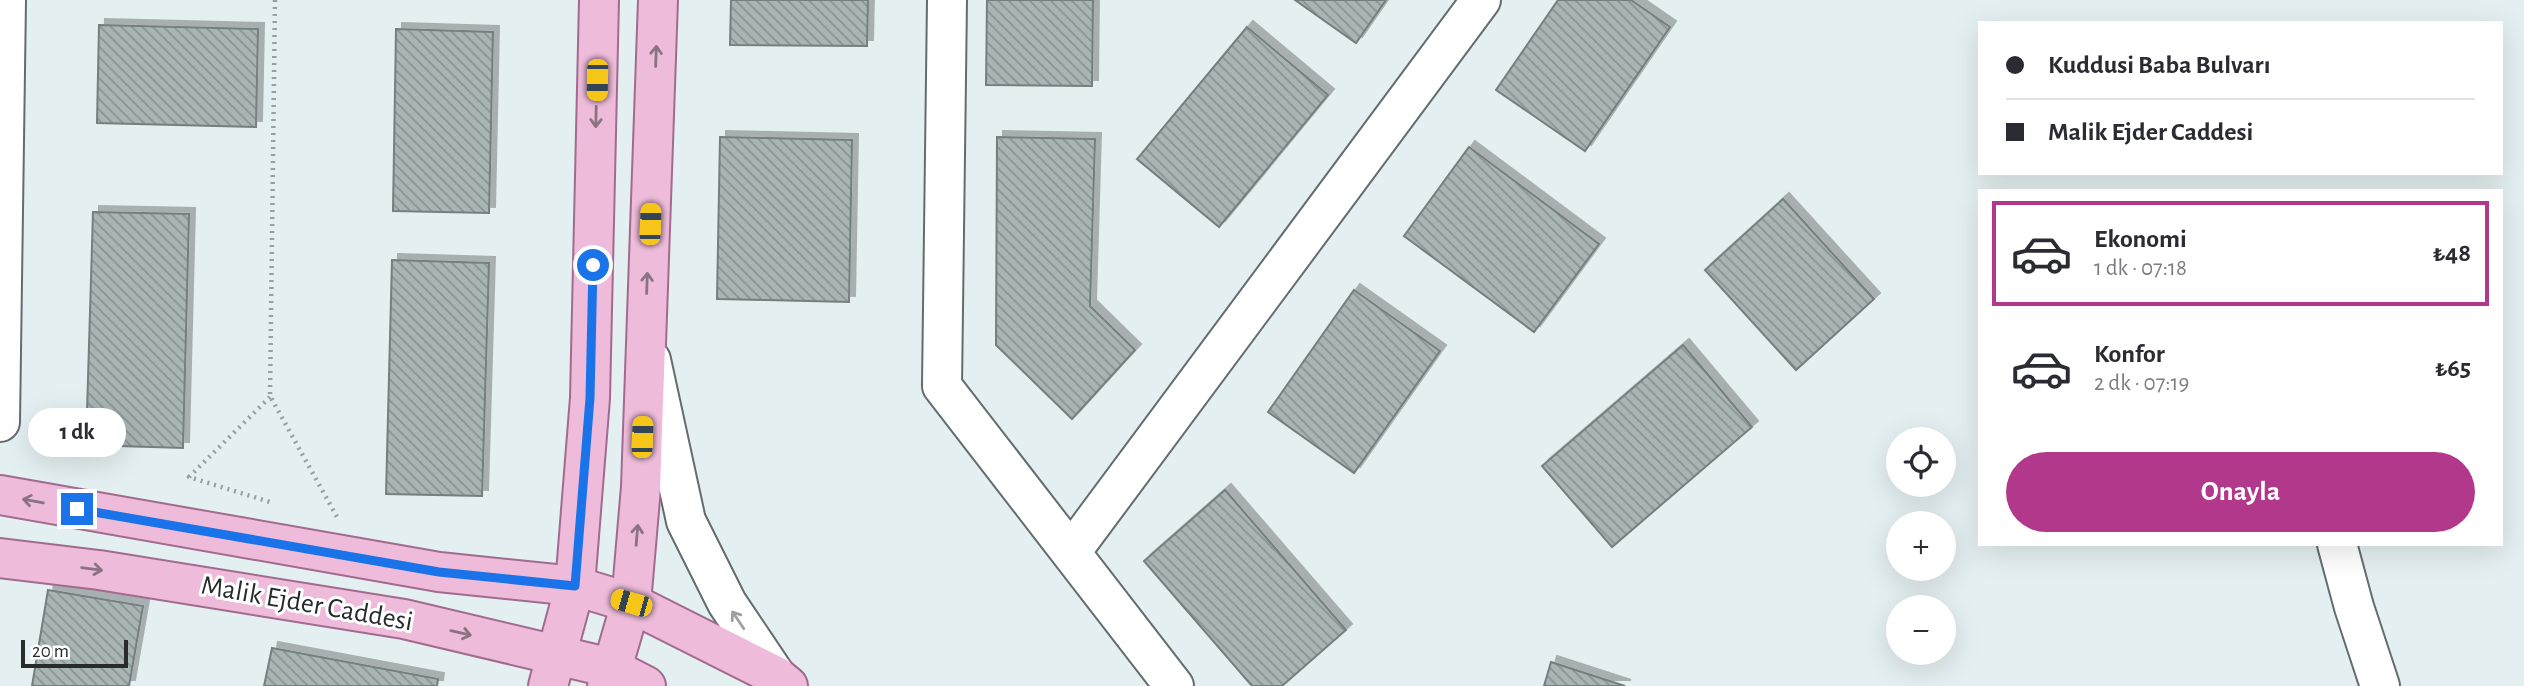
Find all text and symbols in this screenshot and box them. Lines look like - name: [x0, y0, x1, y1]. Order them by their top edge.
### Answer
- one-way arrow: [650, 44, 663, 67]
- text: Kuddusi Baba Bulvarı: [2048, 52, 2270, 78]
- car: [587, 59, 608, 101]
- one-way arrow: [589, 105, 603, 128]
- text: Malik Ejder Caddesi: [2048, 119, 2253, 145]
- car: [639, 203, 662, 245]
- icon: car: [2010, 222, 2073, 285]
- text: Ekonomi: [2094, 226, 2187, 252]
- text: ₺48: [2433, 240, 2471, 266]
- route start: [577, 249, 609, 281]
- text: 1 dk · 07:18: [2094, 257, 2187, 280]
- one-way arrow: [641, 272, 654, 295]
- icon: car: [2010, 337, 2073, 400]
- text: Konfor: [2094, 341, 2165, 367]
- text: ₺65: [2435, 355, 2471, 381]
- text: 2 dk · 07:19: [2094, 372, 2189, 395]
- callout: 1 dk: [28, 407, 126, 456]
- car: [631, 416, 654, 458]
- text: 1 dk: [59, 421, 95, 444]
- map controls: [1886, 427, 1956, 665]
- button: locate: [1886, 427, 1956, 497]
- button: Onayla: [2006, 452, 2475, 532]
- route end: [61, 493, 93, 525]
- one-way arrow: [22, 494, 45, 507]
- button: +: [1886, 511, 1956, 581]
- one-way arrow: [631, 524, 644, 546]
- one-way arrow: [80, 563, 103, 576]
- street label: Malik Ejder Caddesi: [199, 572, 415, 636]
- car: [608, 587, 655, 619]
- button: −: [1886, 595, 1956, 665]
- one-way arrow: [731, 611, 745, 630]
- one-way arrow: [449, 627, 472, 640]
- scale bar: [21, 637, 128, 669]
- text: 20 m: [32, 642, 69, 661]

